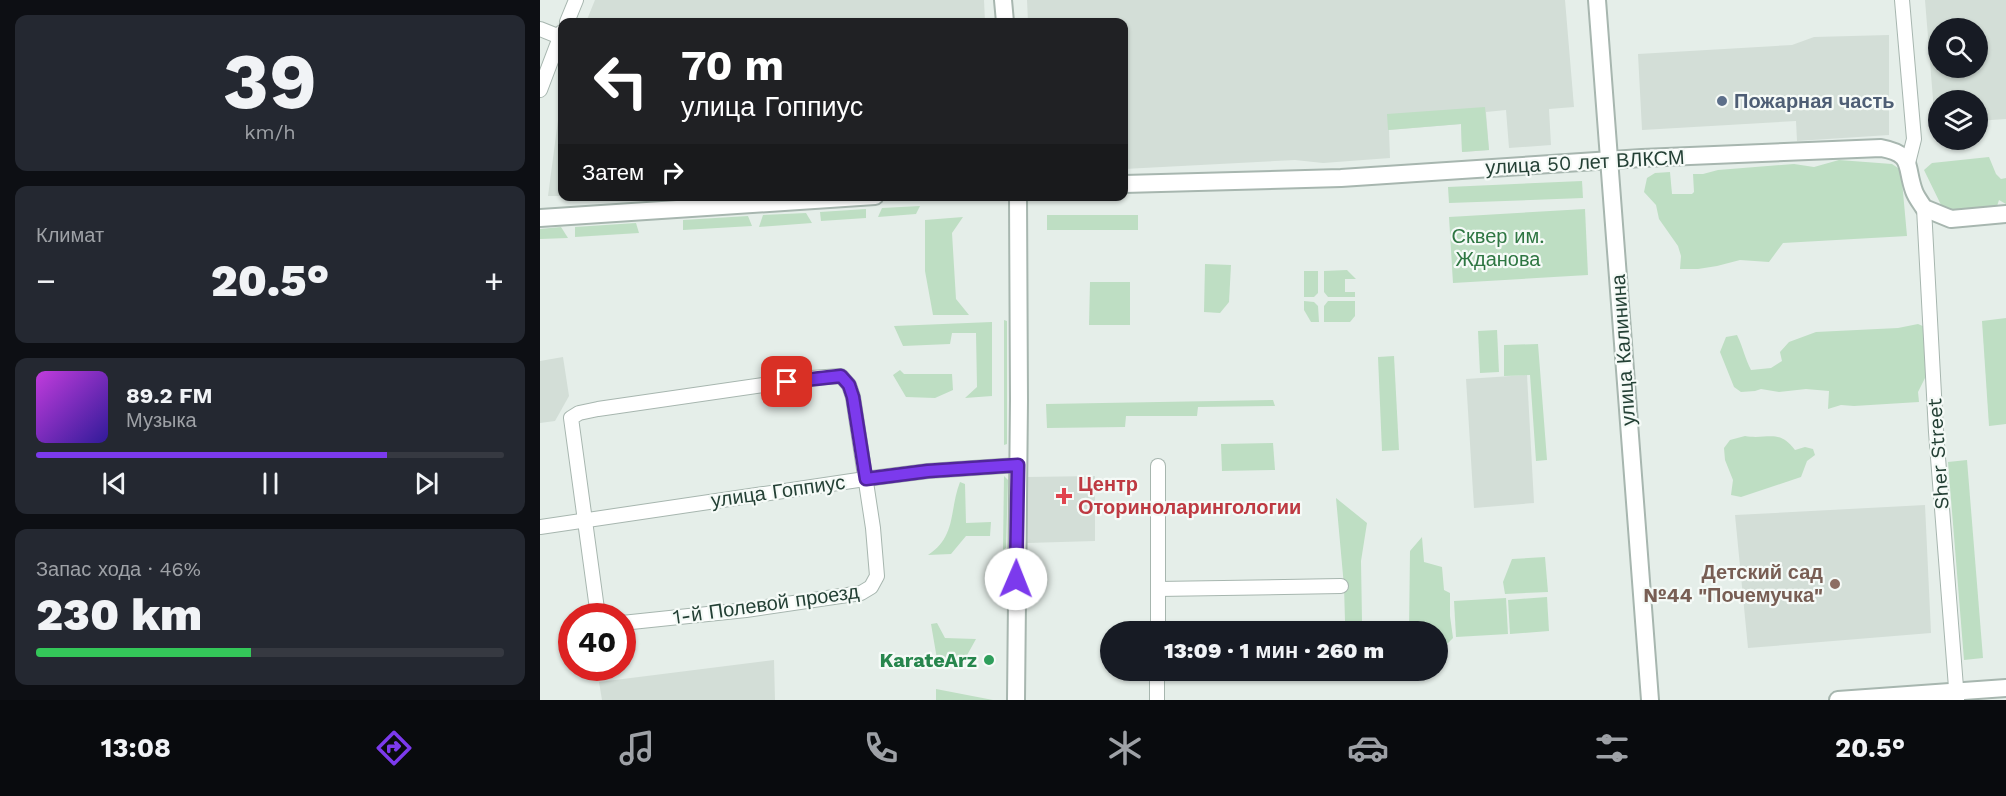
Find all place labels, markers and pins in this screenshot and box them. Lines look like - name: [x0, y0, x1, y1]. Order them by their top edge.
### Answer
- place label: Пожарная часть: [1734, 89, 1895, 113]
- marker: Пожарная часть: [1715, 94, 1729, 108]
- pin: [761, 356, 812, 407]
- place label: Центр Оториноларингологии: [1078, 472, 1301, 519]
- marker: Центр Оториноларингологии: [1055, 487, 1073, 505]
- place label: Детский сад №44 "Почемучка": [1643, 560, 1823, 607]
- marker: Детский сад №44 "Почемучка": [1828, 577, 1842, 591]
- place label: KarateArz: [880, 648, 977, 672]
- marker: KarateArz: [982, 653, 996, 667]

